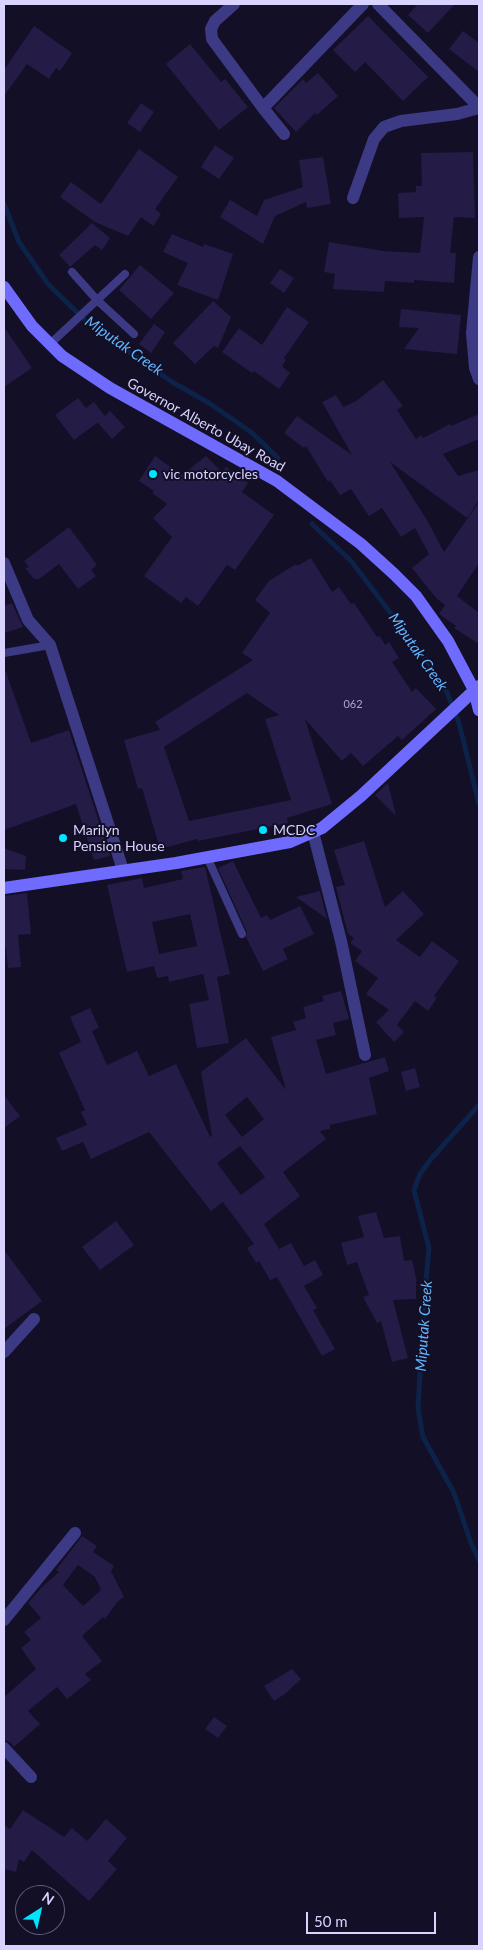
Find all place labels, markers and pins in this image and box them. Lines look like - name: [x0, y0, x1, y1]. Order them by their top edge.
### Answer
- place label: vic motorcycles: [163, 466, 258, 482]
- marker: vic motorcycles: [147, 468, 159, 480]
- place label: Marilyn Pension House: [73, 822, 165, 854]
- place label: MCDC: [273, 822, 315, 838]
- marker: MCDC: [257, 824, 269, 836]
- marker: Marilyn Pension House: [57, 832, 69, 844]

